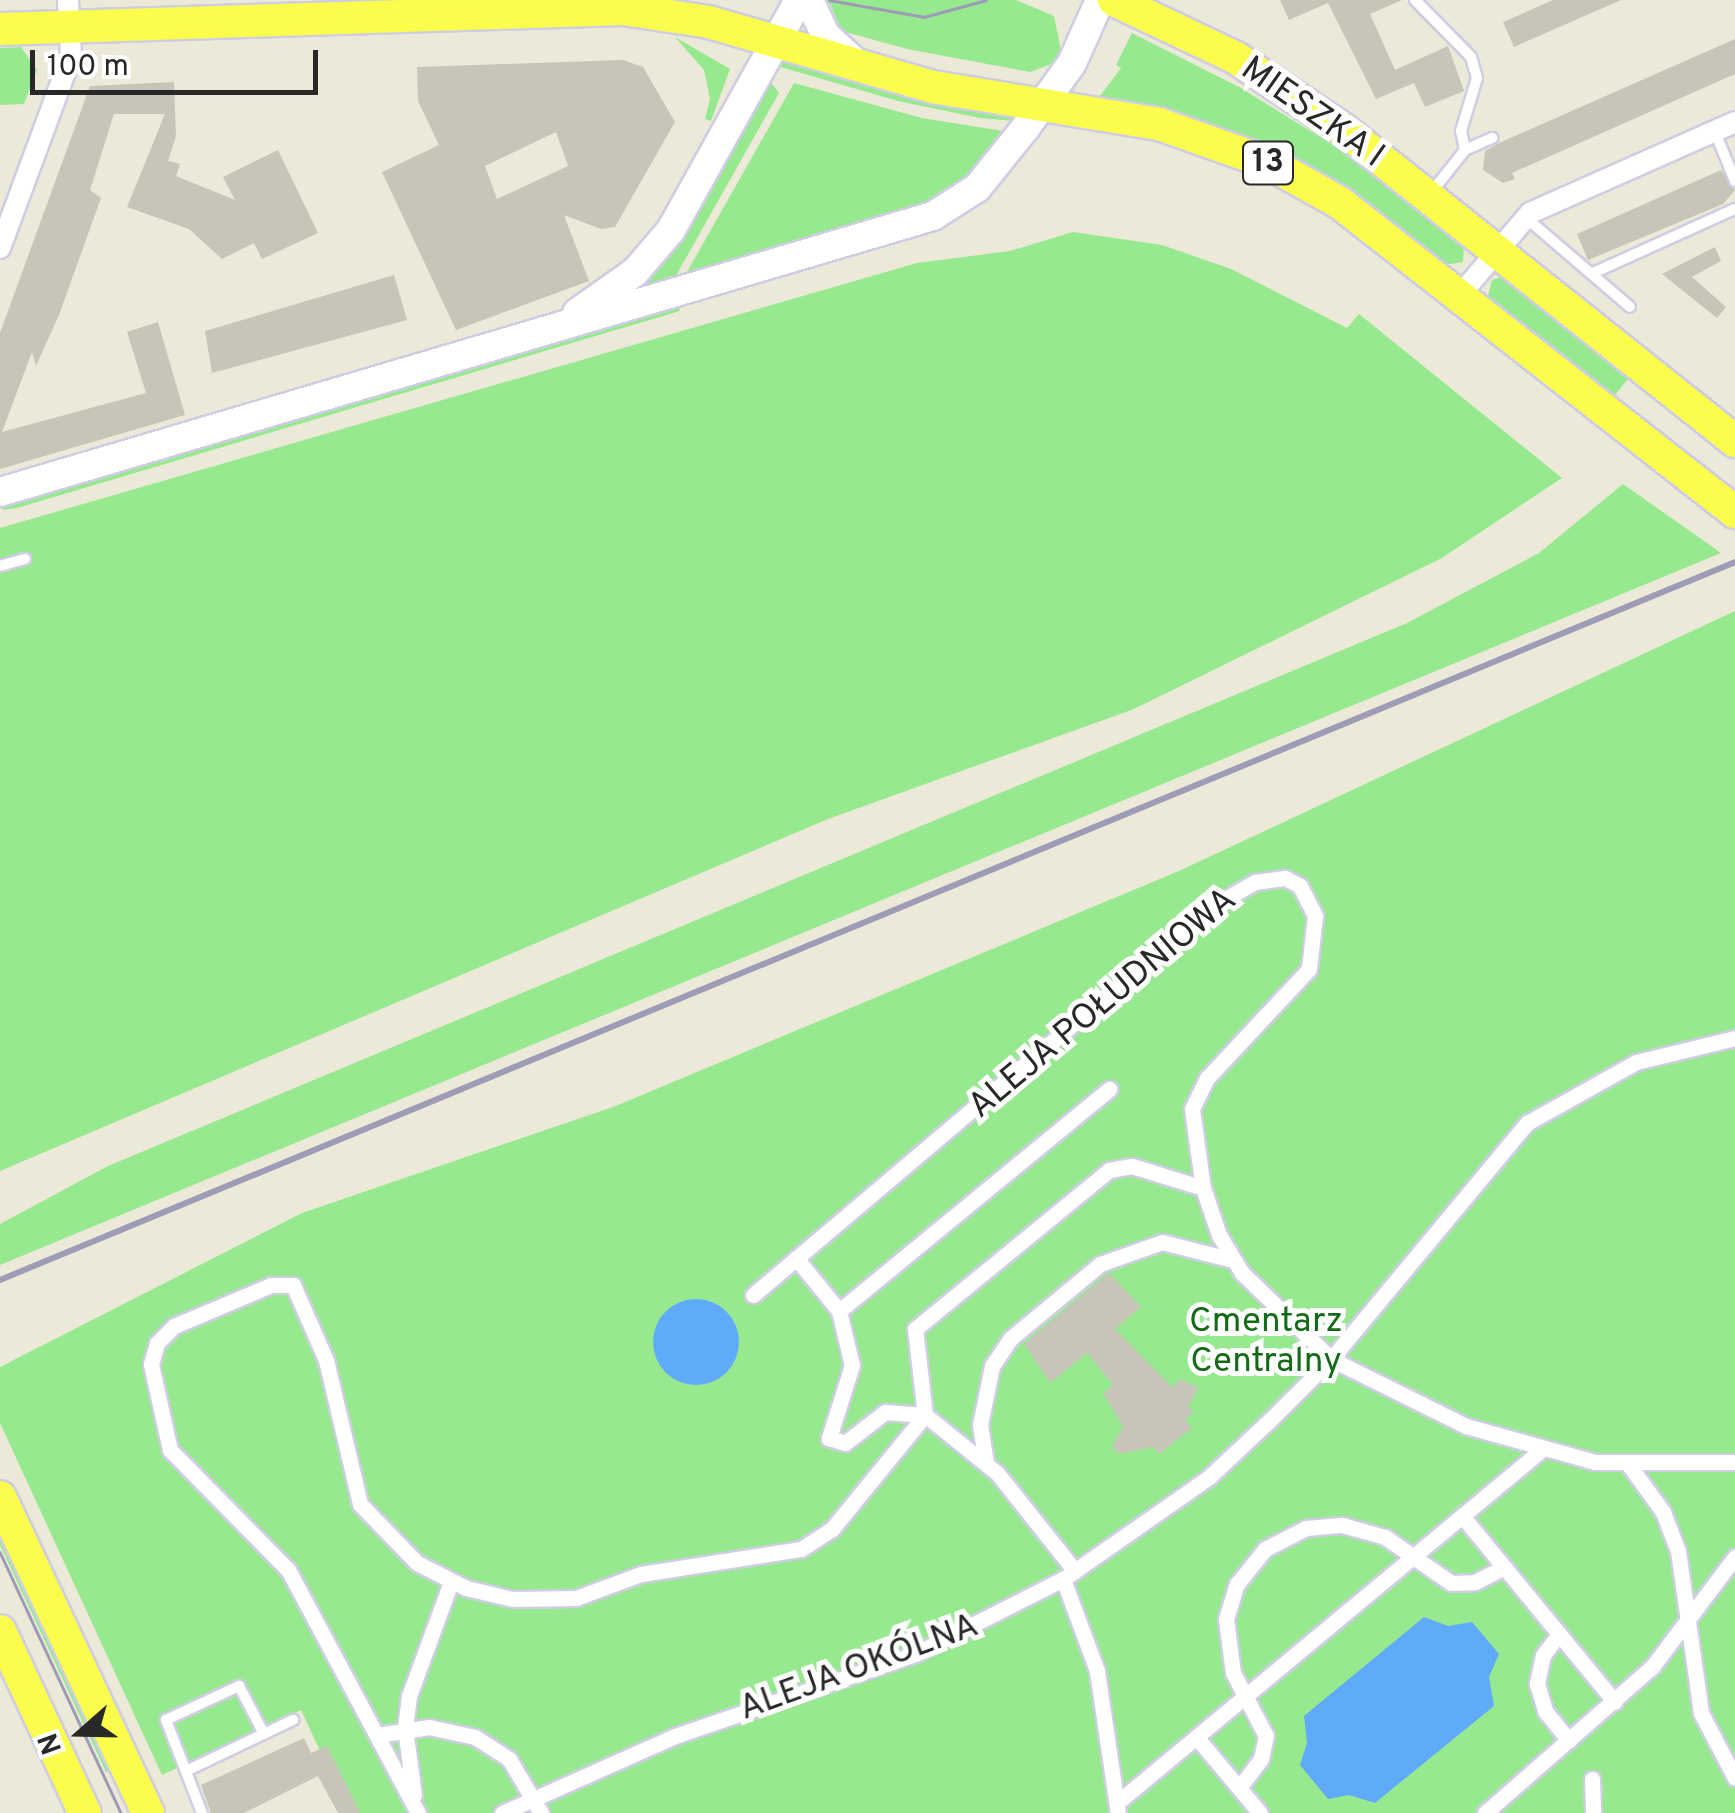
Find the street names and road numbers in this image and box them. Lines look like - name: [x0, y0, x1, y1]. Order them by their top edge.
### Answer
- street label: MIESZKA I: [1232, 48, 1392, 178]
- road number: 13: [1240, 136, 1296, 190]
- street label: ALEJA POŁUDNIOWA: [960, 879, 1246, 1129]
- street label: ALEJA OKÓLNA: [733, 1605, 985, 1731]

